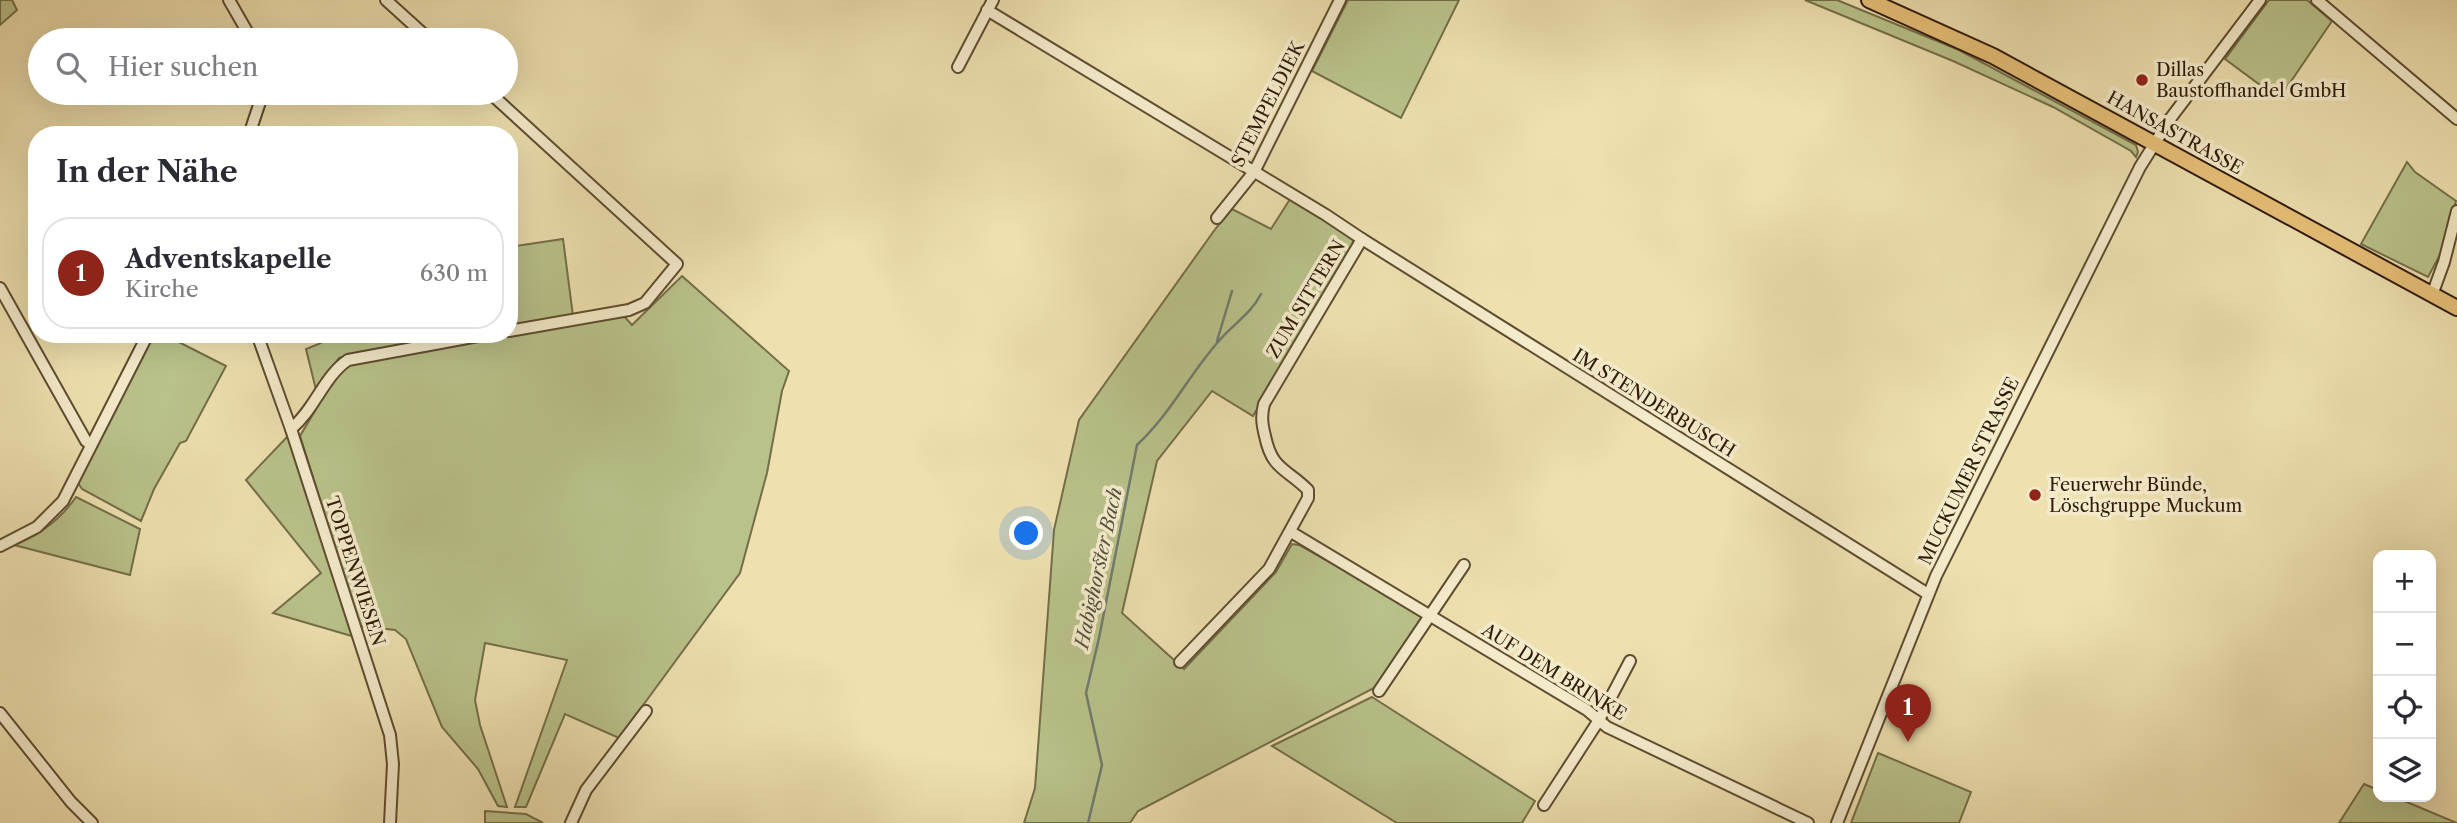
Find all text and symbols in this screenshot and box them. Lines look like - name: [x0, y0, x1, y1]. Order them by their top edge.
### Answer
- search box: [28, 28, 518, 105]
- street label: STEMPELDIEK: [1227, 36, 1310, 171]
- icon: search: [52, 48, 90, 86]
- text: Hier suchen: [108, 51, 258, 83]
- place label: Dillas Baustoffhandel GmbH: [2156, 59, 2346, 102]
- marker: Dillas Baustoffhandel GmbH: [2134, 72, 2150, 88]
- street label: HANSASTRASSE: [2103, 86, 2247, 180]
- text: In der Nähe: [56, 153, 238, 190]
- street label: ZUM SITTERN: [1262, 236, 1350, 362]
- text: Adventskapelle: [125, 243, 332, 275]
- text: 1: [76, 259, 86, 287]
- text: 630 m: [420, 259, 488, 287]
- text: Kirche: [125, 275, 199, 303]
- street label: IM STENDERBUSCH: [1569, 344, 1739, 462]
- street label: MUCKUMER STRASSE: [1914, 374, 2024, 568]
- place label: Feuerwehr Bünde, Löschgruppe Muckum: [2049, 474, 2243, 517]
- water label: Habighorster Bach: [1070, 485, 1127, 653]
- marker: Feuerwehr Bünde, Löschgruppe Muckum: [2027, 487, 2043, 503]
- street label: TOPPENWIESEN: [320, 493, 390, 649]
- your location: [1009, 516, 1043, 550]
- map controls: [2373, 550, 2436, 802]
- button: +: [2373, 550, 2436, 613]
- button: −: [2373, 613, 2436, 676]
- street label: AUF DEM BRINKE: [1477, 618, 1630, 725]
- button: locate: [2373, 676, 2436, 739]
- pin: 1: [1885, 684, 1931, 742]
- button: layers: [2373, 739, 2436, 802]

